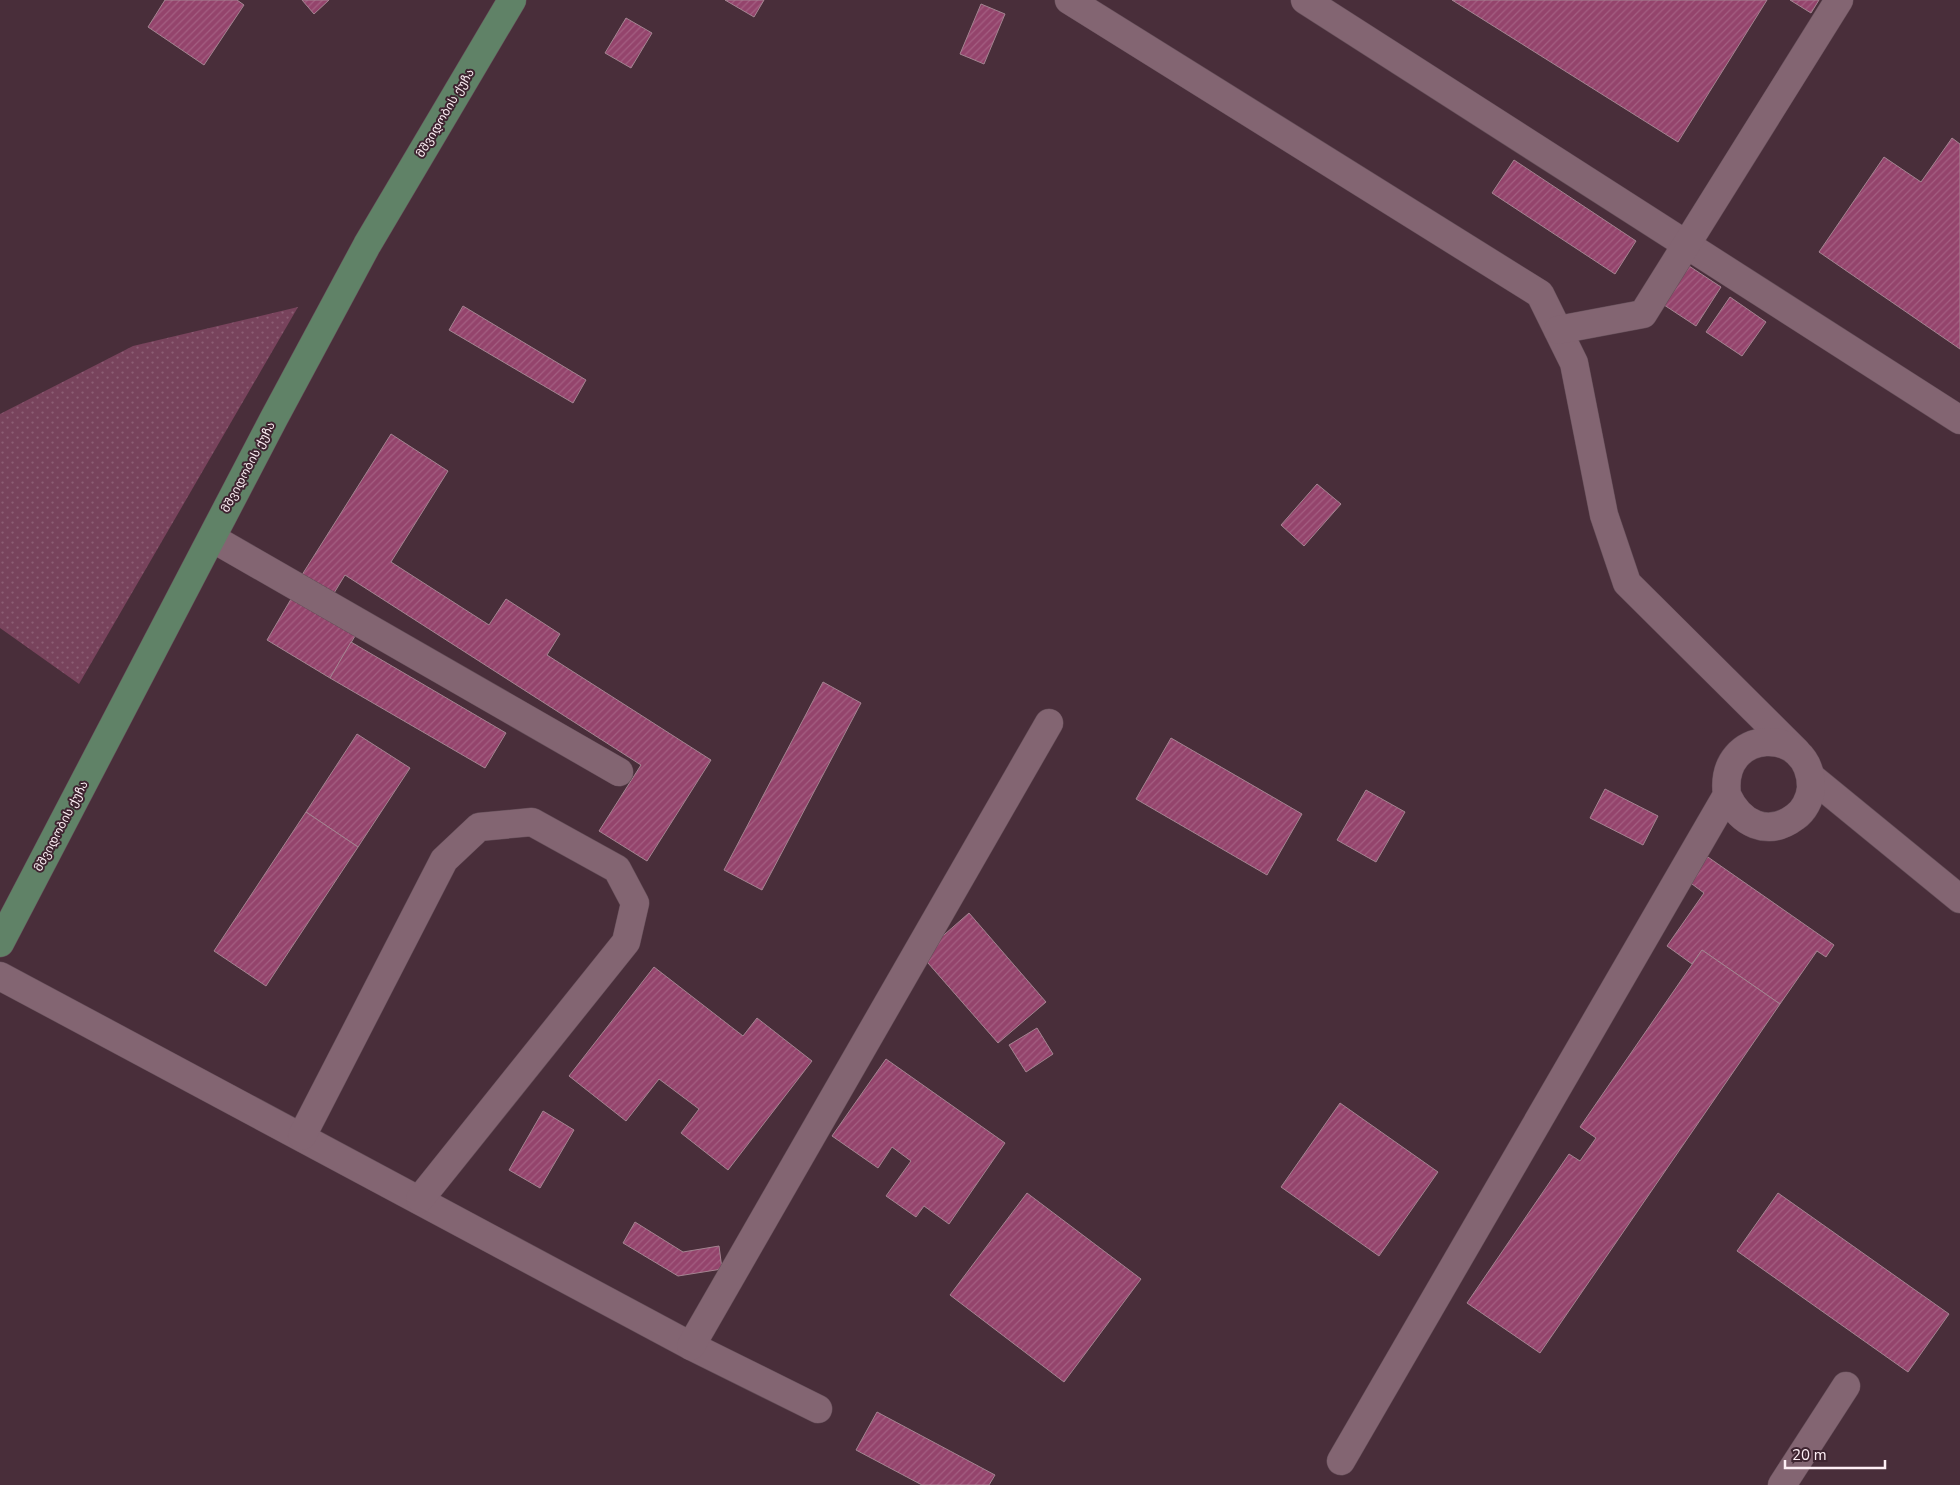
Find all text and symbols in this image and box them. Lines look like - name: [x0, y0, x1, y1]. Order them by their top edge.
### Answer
- street label: მშვიდობის ქუჩა: [412, 66, 478, 160]
- street label: მშვიდობის ქუჩა: [217, 419, 279, 515]
- street label: მშვიდობის ქუჩა: [30, 778, 92, 874]
- scale bar: [1785, 1438, 1885, 1470]
- text: 20 m: [1792, 1445, 1827, 1465]

